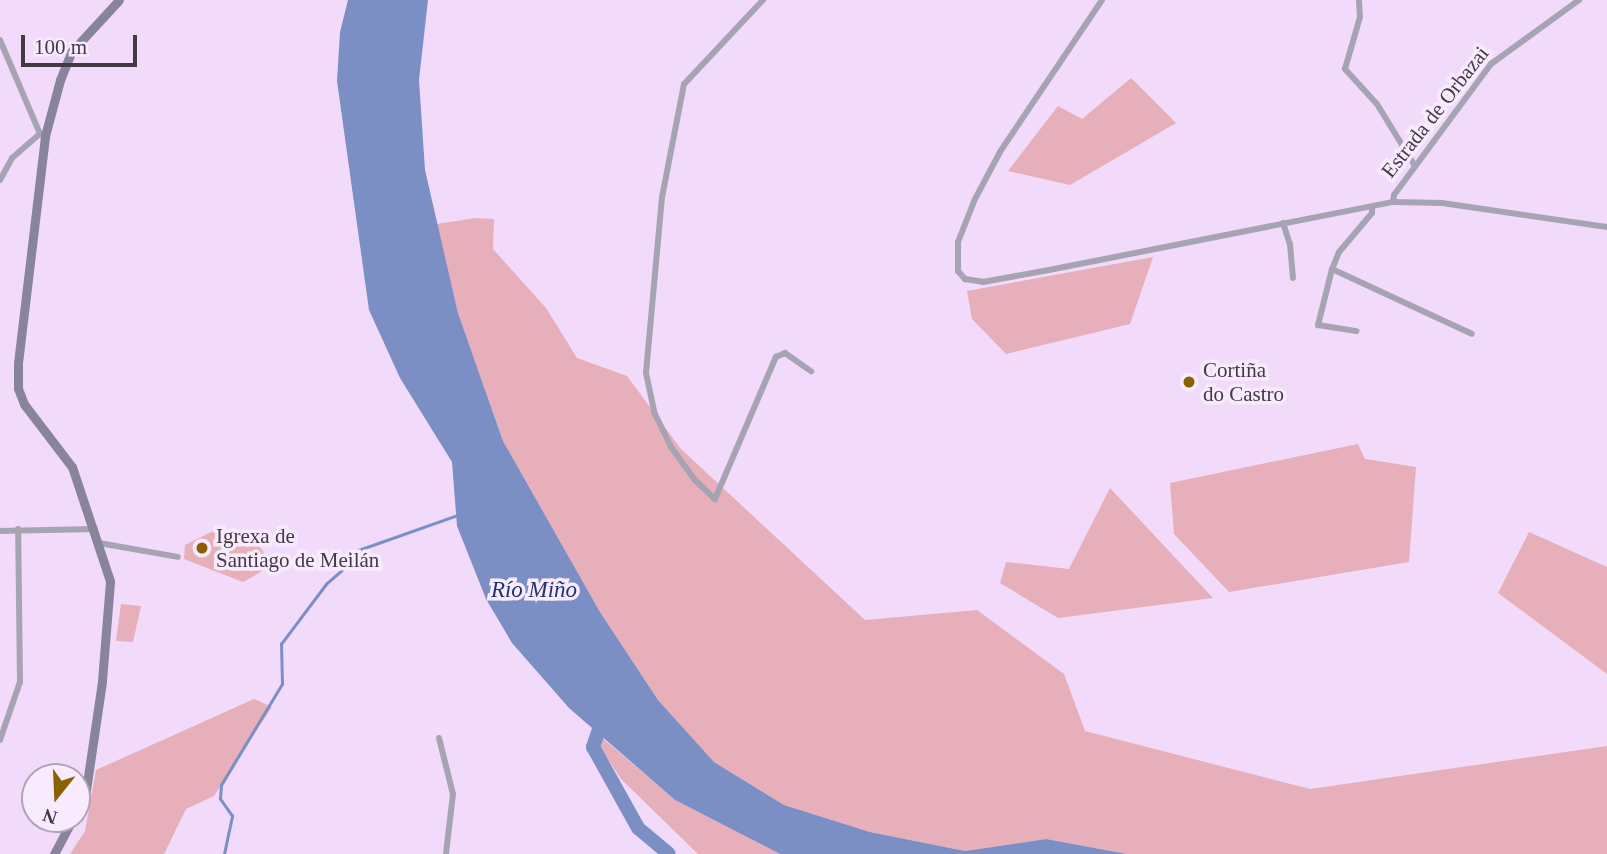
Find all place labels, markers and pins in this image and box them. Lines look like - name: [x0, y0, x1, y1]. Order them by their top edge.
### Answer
- place label: Cortiña do Castro: [1203, 357, 1284, 407]
- marker: Cortiña do Castro: [1181, 374, 1197, 390]
- place label: Igrexa de Santiago de Meilán: [216, 523, 379, 573]
- marker: Igrexa de Santiago de Meilán: [194, 540, 210, 556]

